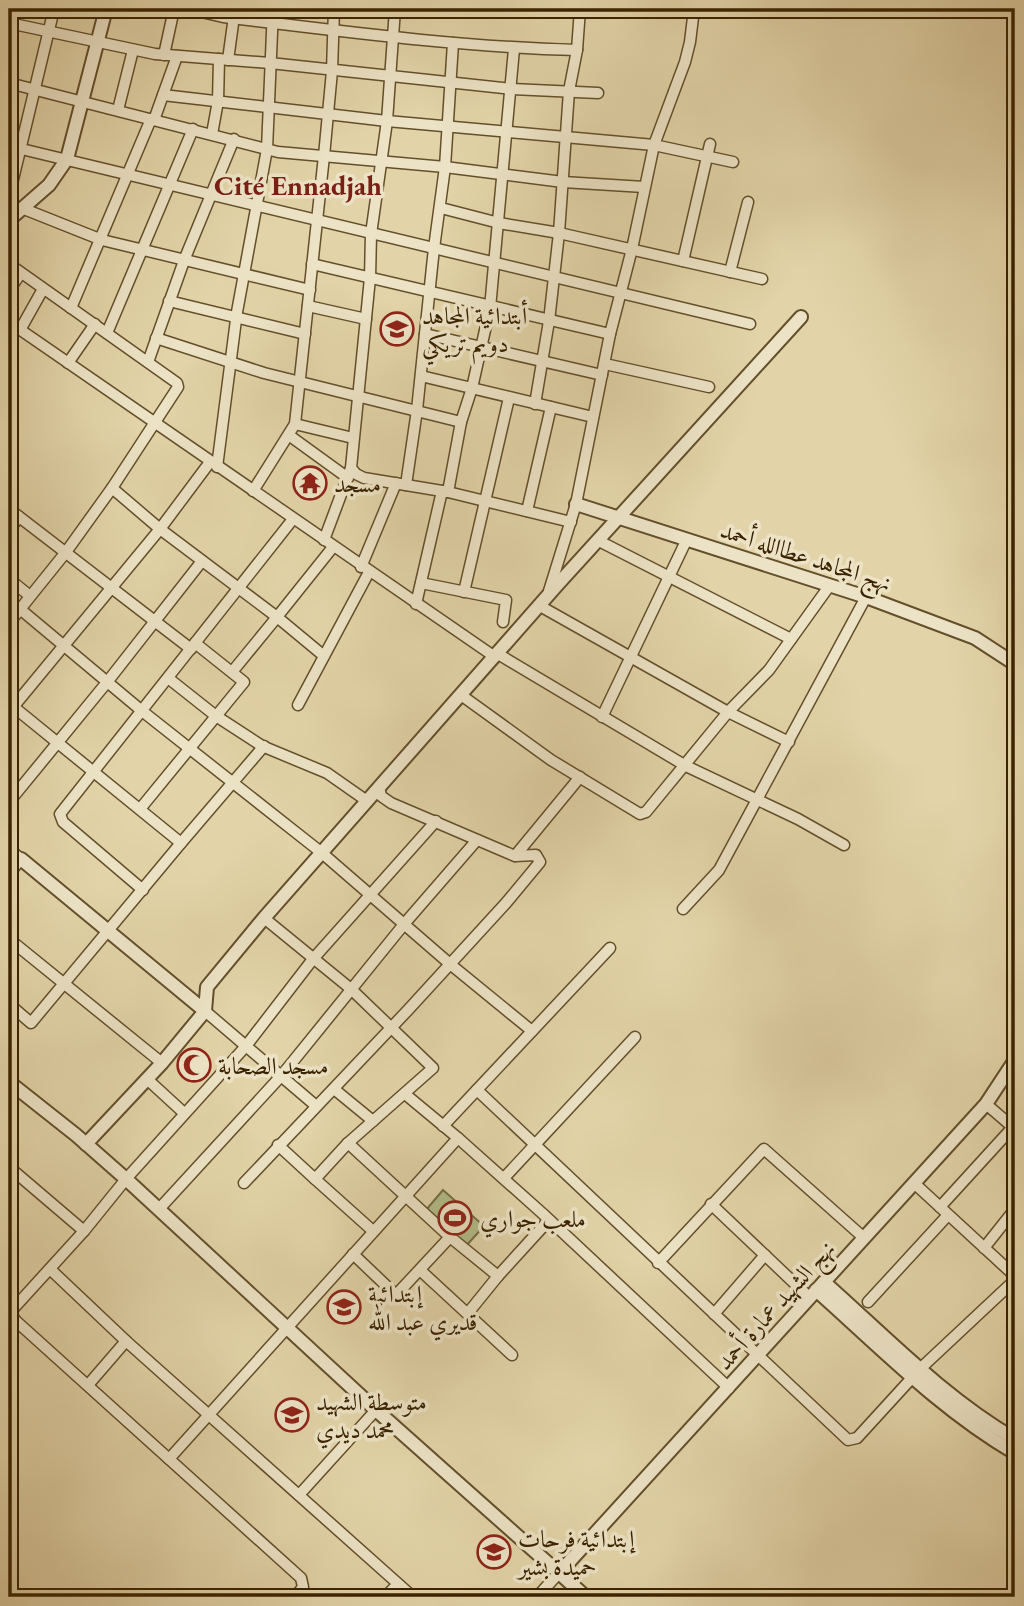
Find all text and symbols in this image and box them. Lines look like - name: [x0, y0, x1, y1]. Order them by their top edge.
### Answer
- district label: Cité Ennadjah: [214, 167, 382, 203]
- place label: أبتدائية المجاهد دويم تريكي: [422, 299, 528, 366]
- school or university icon: أبتدائية المجاهد دويم تريكي: [378, 310, 416, 348]
- temple icon: مسجد: [291, 464, 329, 502]
- place label: مسجد: [334, 468, 381, 499]
- street label: نهج المجاهد عطاالله أحمد: [715, 513, 896, 604]
- mosque icon: مسجد الصحابة: [175, 1046, 213, 1084]
- place label: مسجد الصحابة: [218, 1050, 329, 1081]
- sports icon: ملعب جواري: [436, 1199, 474, 1237]
- place label: ملعب جواري: [480, 1203, 586, 1238]
- street label: نهج الشهيد عمارة أحمد: [708, 1233, 846, 1381]
- place label: إبتدائية قديري عبد الله: [368, 1278, 477, 1341]
- school or university icon: إبتدائية قديري عبد الله: [325, 1288, 363, 1326]
- place label: متوسطة الشهيد محمد ديدي: [316, 1386, 427, 1449]
- school or university icon: متوسطة الشهيد محمد ديدي: [273, 1396, 311, 1434]
- place label: إبتدائية فرحات حميدة بشير: [515, 1523, 636, 1582]
- school or university icon: إبتدائية فرحات حميدة بشير: [475, 1533, 513, 1571]

